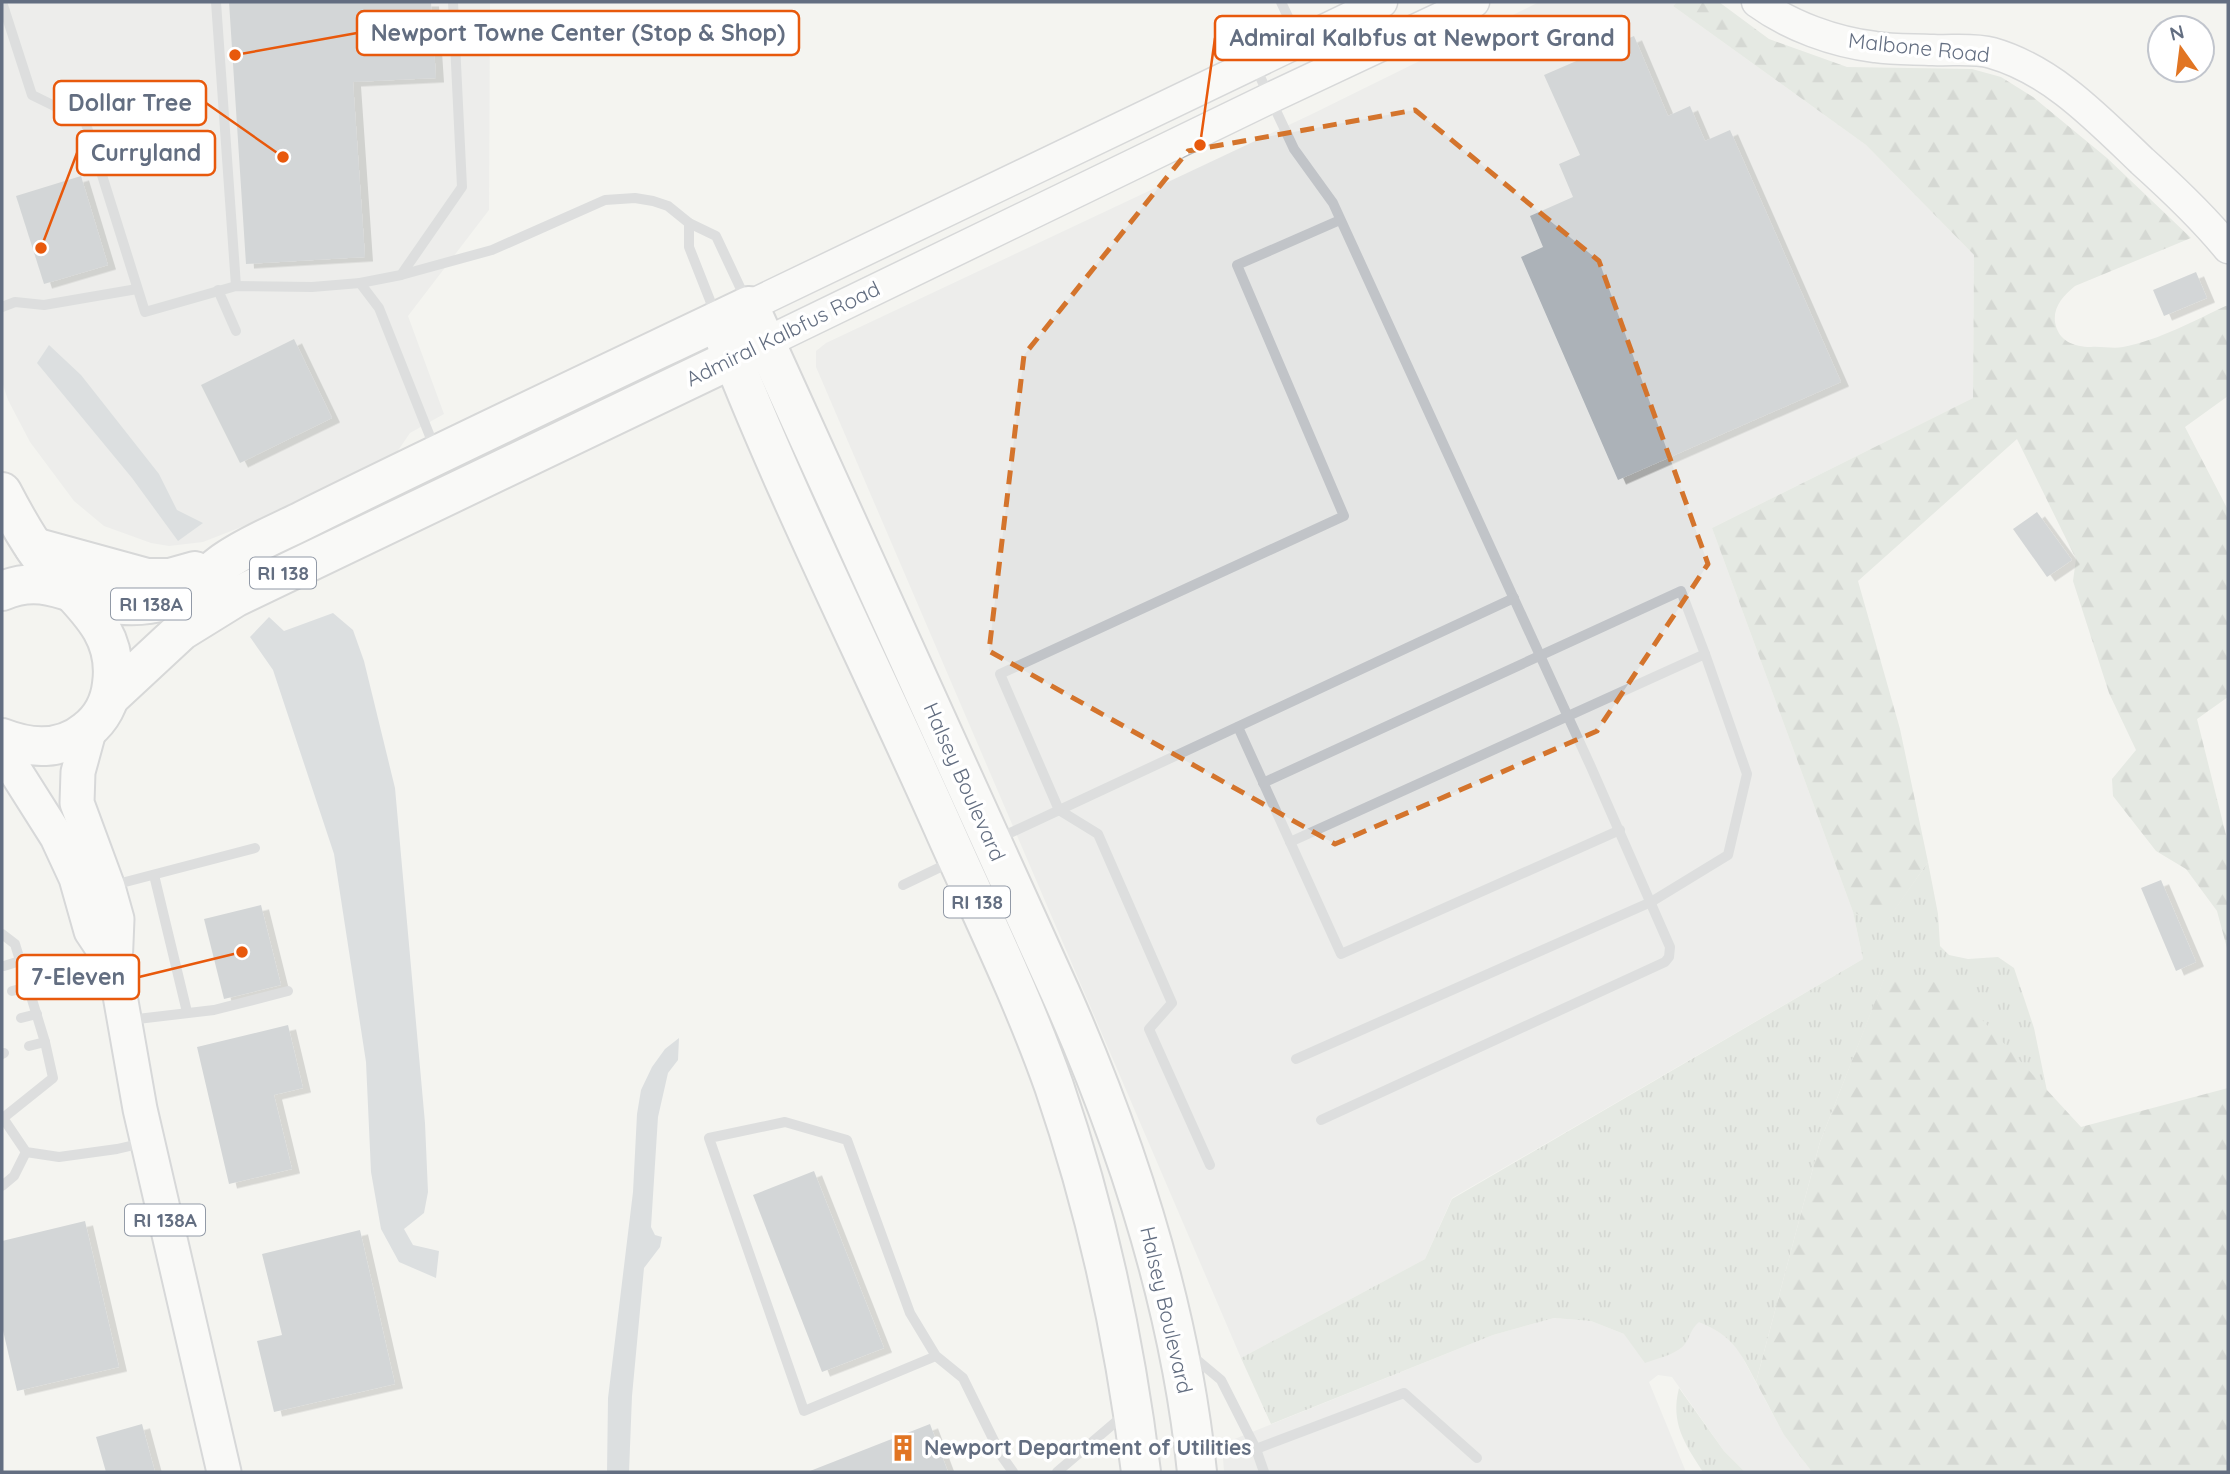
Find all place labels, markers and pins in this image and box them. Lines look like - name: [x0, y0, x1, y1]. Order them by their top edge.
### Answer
- callout: Newport Towne Center (Stop & Shop): [357, 11, 799, 55]
- callout: Admiral Kalbfus at Newport Grand: [1215, 16, 1629, 60]
- callout: Dollar Tree: [54, 81, 206, 125]
- callout: Curryland: [77, 131, 215, 175]
- callout: 7-Eleven: [17, 955, 139, 999]
- building icon: Newport Department of Utilities: [888, 1433, 918, 1463]
- place label: Newport Department of Utilities: [924, 1434, 1251, 1460]

